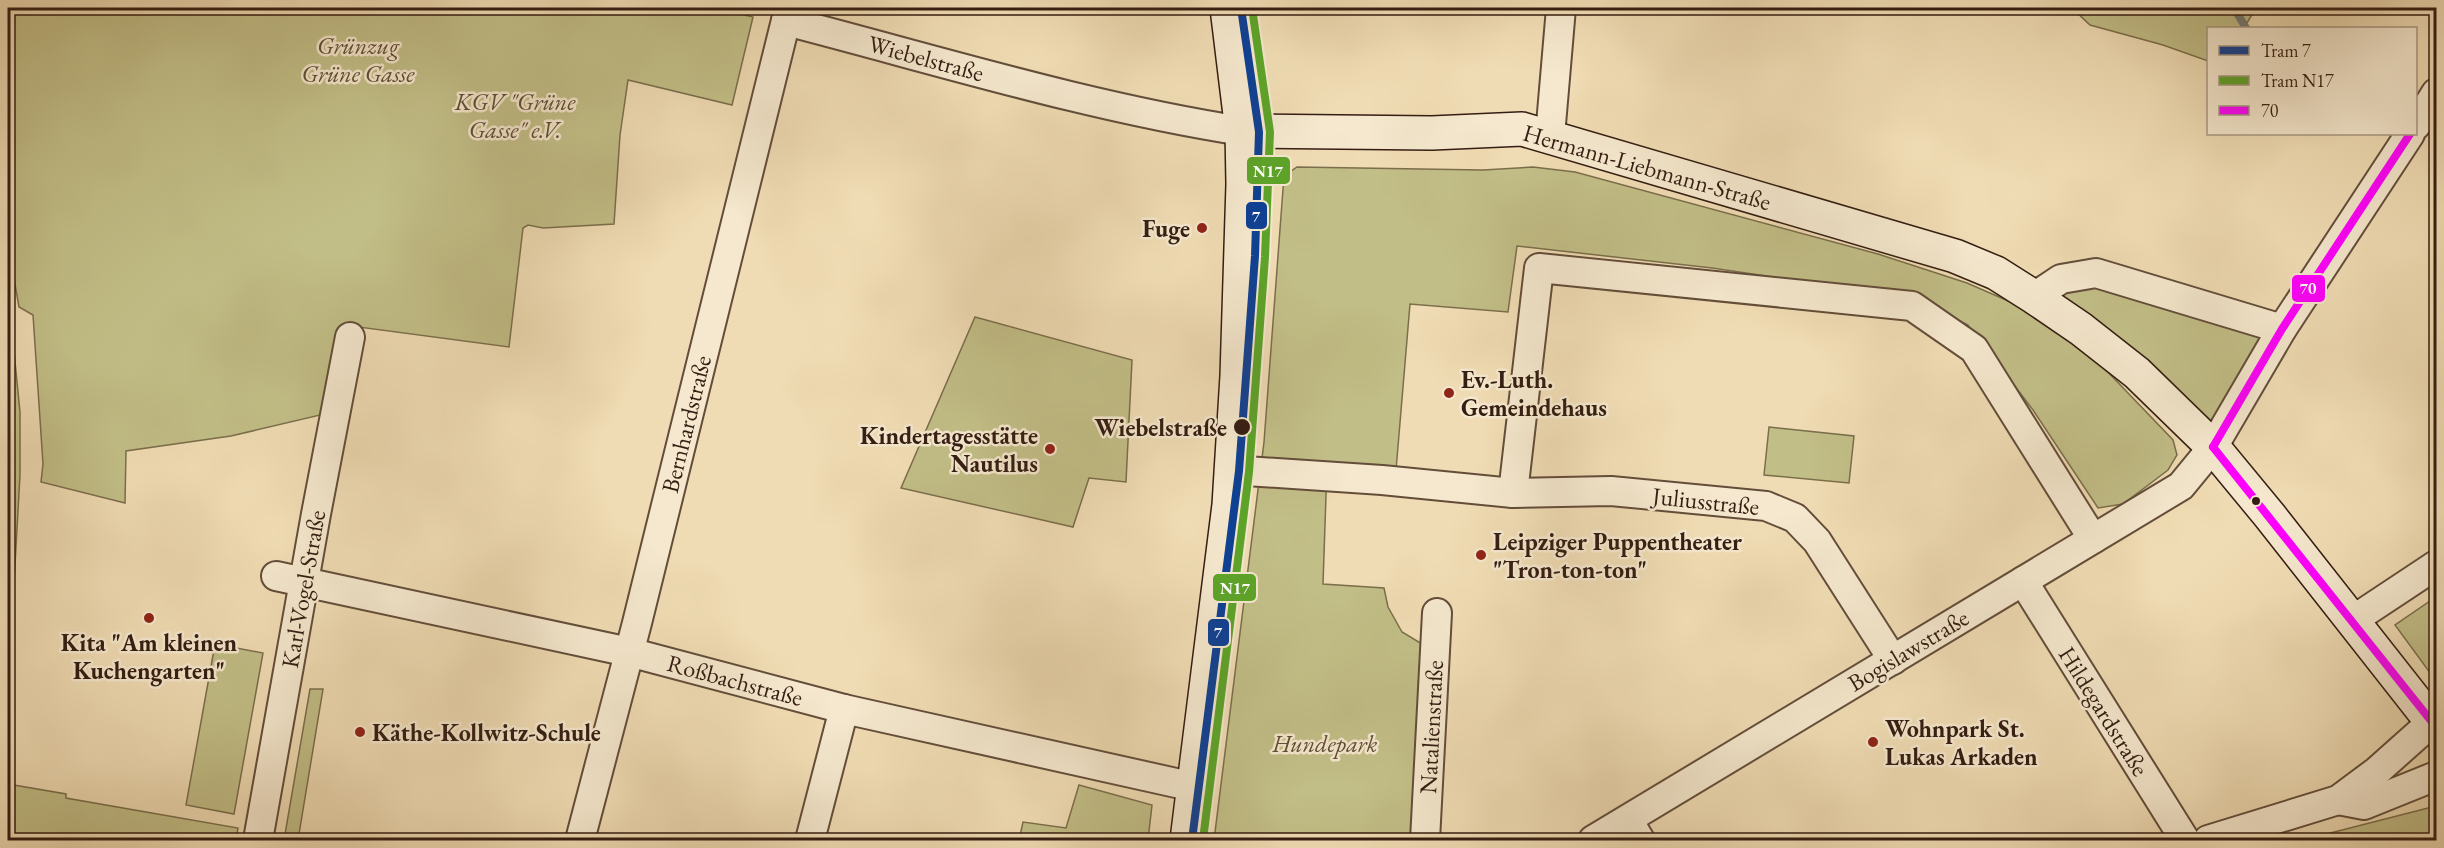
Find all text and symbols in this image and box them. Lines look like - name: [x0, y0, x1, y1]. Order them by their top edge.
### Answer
- legend: [2207, 27, 2417, 135]
- street label: Wiebelstraße: [865, 28, 987, 88]
- park label: Grünzug Grüne Gasse: [302, 30, 415, 89]
- text: Tram 7: [2261, 39, 2311, 62]
- text: Tram N17: [2261, 69, 2334, 92]
- park label: KGV "Grüne Gasse" e.V.: [454, 86, 576, 145]
- text: 70: [2261, 99, 2279, 122]
- street label: Hermann-Liebmann-Straße: [1519, 117, 1775, 217]
- line badge: N17: [1246, 156, 1291, 185]
- text: N17: [1253, 161, 1283, 182]
- line badge: 7: [1245, 201, 1268, 230]
- text: 7: [1252, 206, 1261, 227]
- place label: Fuge: [1142, 213, 1190, 245]
- marker: Fuge: [1195, 221, 1209, 235]
- line badge: 70: [2291, 274, 2326, 303]
- text: 70: [2300, 278, 2317, 299]
- street label: Bernhardstraße: [654, 352, 718, 496]
- place label: Ev.-Luth. Gemeindehaus: [1461, 364, 1607, 423]
- marker: Ev.-Luth. Gemeindehaus: [1442, 386, 1456, 400]
- place label: Wiebelstraße: [1095, 412, 1227, 443]
- marker: Wiebelstraße: [1232, 417, 1252, 437]
- place label: Kindertagesstätte Nautilus: [860, 420, 1038, 479]
- marker: Kindertagesstätte Nautilus: [1043, 442, 1057, 456]
- street label: Juliusstraße: [1649, 480, 1761, 522]
- unlabelled marker: [2250, 495, 2262, 507]
- street label: Karl-Vogel-Straße: [274, 507, 332, 671]
- place label: Leipziger Puppentheater "Tron-ton-ton": [1493, 526, 1742, 585]
- marker: Leipziger Puppentheater "Tron-ton-ton": [1474, 548, 1488, 562]
- line badge: N17: [1212, 573, 1257, 602]
- text: N17: [1220, 578, 1250, 599]
- street label: Bogislawstraße: [1842, 602, 1974, 698]
- marker: Kita "Am kleinen Kuchengarten": [142, 611, 156, 625]
- line badge: 7: [1207, 618, 1230, 647]
- text: 7: [1214, 622, 1223, 643]
- place label: Kita "Am kleinen Kuchengarten": [61, 627, 238, 687]
- street label: Hildegardstraße: [2052, 640, 2156, 782]
- street label: Roßbachstraße: [664, 647, 806, 713]
- street label: Natalienstraße: [1412, 659, 1450, 795]
- place label: Wohnpark St. Lukas Arkaden: [1885, 713, 2038, 772]
- place label: Käthe-Kollwitz-Schule: [372, 717, 601, 748]
- marker: Käthe-Kollwitz-Schule: [353, 725, 367, 739]
- park label: Hundepark: [1272, 728, 1378, 759]
- marker: Wohnpark St. Lukas Arkaden: [1866, 735, 1880, 749]

